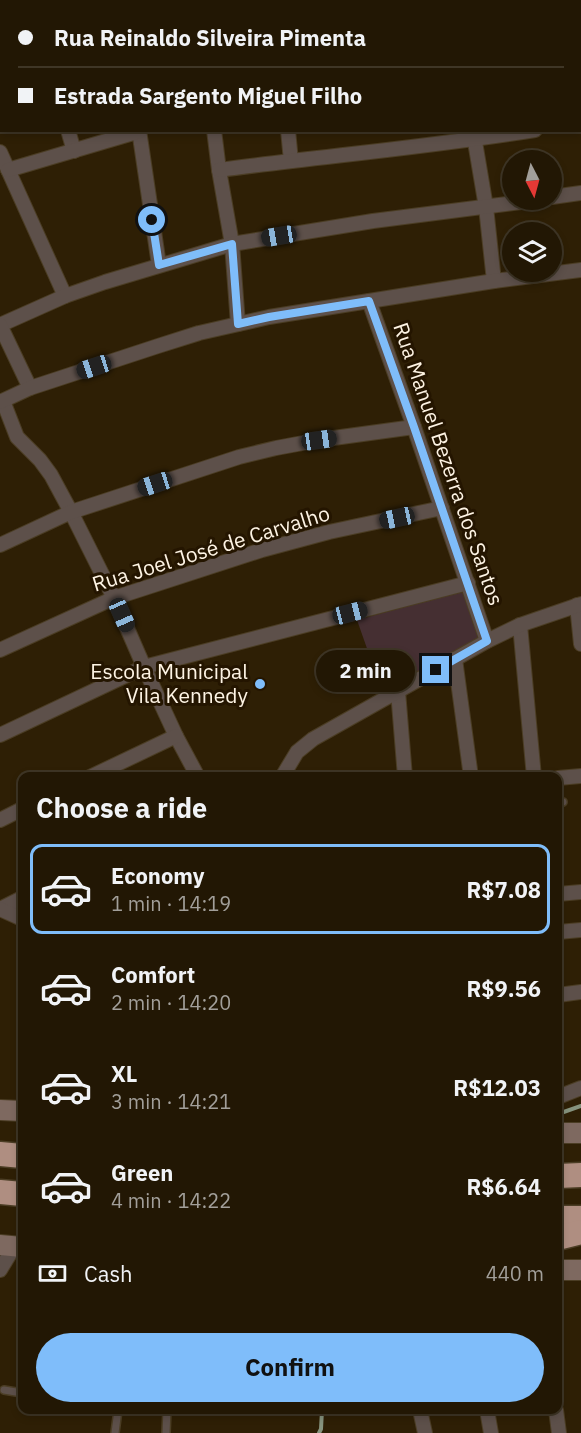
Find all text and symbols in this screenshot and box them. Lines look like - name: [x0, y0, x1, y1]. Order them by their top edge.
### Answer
- text: Rua Reinaldo Silveira Pimenta: [54, 23, 366, 52]
- text: Estrada Sargento Miguel Filho: [54, 81, 362, 110]
- north arrow: [502, 150, 562, 210]
- map controls: [502, 150, 562, 282]
- route start: [138, 206, 165, 233]
- button: layers: [502, 222, 562, 282]
- car: [260, 224, 298, 248]
- street label: Rua Manuel Bezerra dos Santos: [387, 319, 511, 609]
- car: [74, 353, 114, 381]
- car: [300, 429, 338, 451]
- car: [135, 470, 175, 498]
- street label: Rua Joel José de Carvalho: [89, 499, 333, 598]
- car: [378, 505, 416, 531]
- car: [106, 595, 138, 635]
- car: [330, 600, 370, 626]
- callout: 2 min: [316, 649, 415, 691]
- route end: [422, 656, 449, 683]
- place label: Escola Municipal Vila Kennedy: [90, 657, 249, 709]
- text: 2 min: [339, 657, 392, 684]
- marker: Escola Municipal Vila Kennedy: [253, 677, 267, 691]
- text: Choose a ride: [36, 790, 207, 825]
- text: Economy: [111, 861, 205, 890]
- icon: car: [39, 862, 93, 916]
- text: R$7.08: [467, 875, 541, 904]
- text: 1 min · 14:19: [111, 890, 231, 917]
- text: Comfort: [111, 960, 195, 989]
- icon: car: [39, 961, 93, 1015]
- text: R$9.56: [467, 974, 541, 1003]
- text: 2 min · 14:20: [111, 989, 231, 1016]
- text: XL: [111, 1059, 137, 1088]
- icon: car: [39, 1060, 93, 1114]
- text: R$12.03: [453, 1073, 541, 1102]
- text: 3 min · 14:21: [111, 1088, 231, 1115]
- text: Green: [111, 1158, 173, 1187]
- icon: car: [39, 1159, 93, 1213]
- text: R$6.64: [467, 1172, 541, 1201]
- text: 4 min · 14:22: [111, 1187, 231, 1214]
- icon: cash: [36, 1257, 69, 1290]
- text: Cash: [84, 1259, 133, 1288]
- text: 440 m: [486, 1260, 544, 1287]
- button: Confirm: [36, 1333, 544, 1402]

